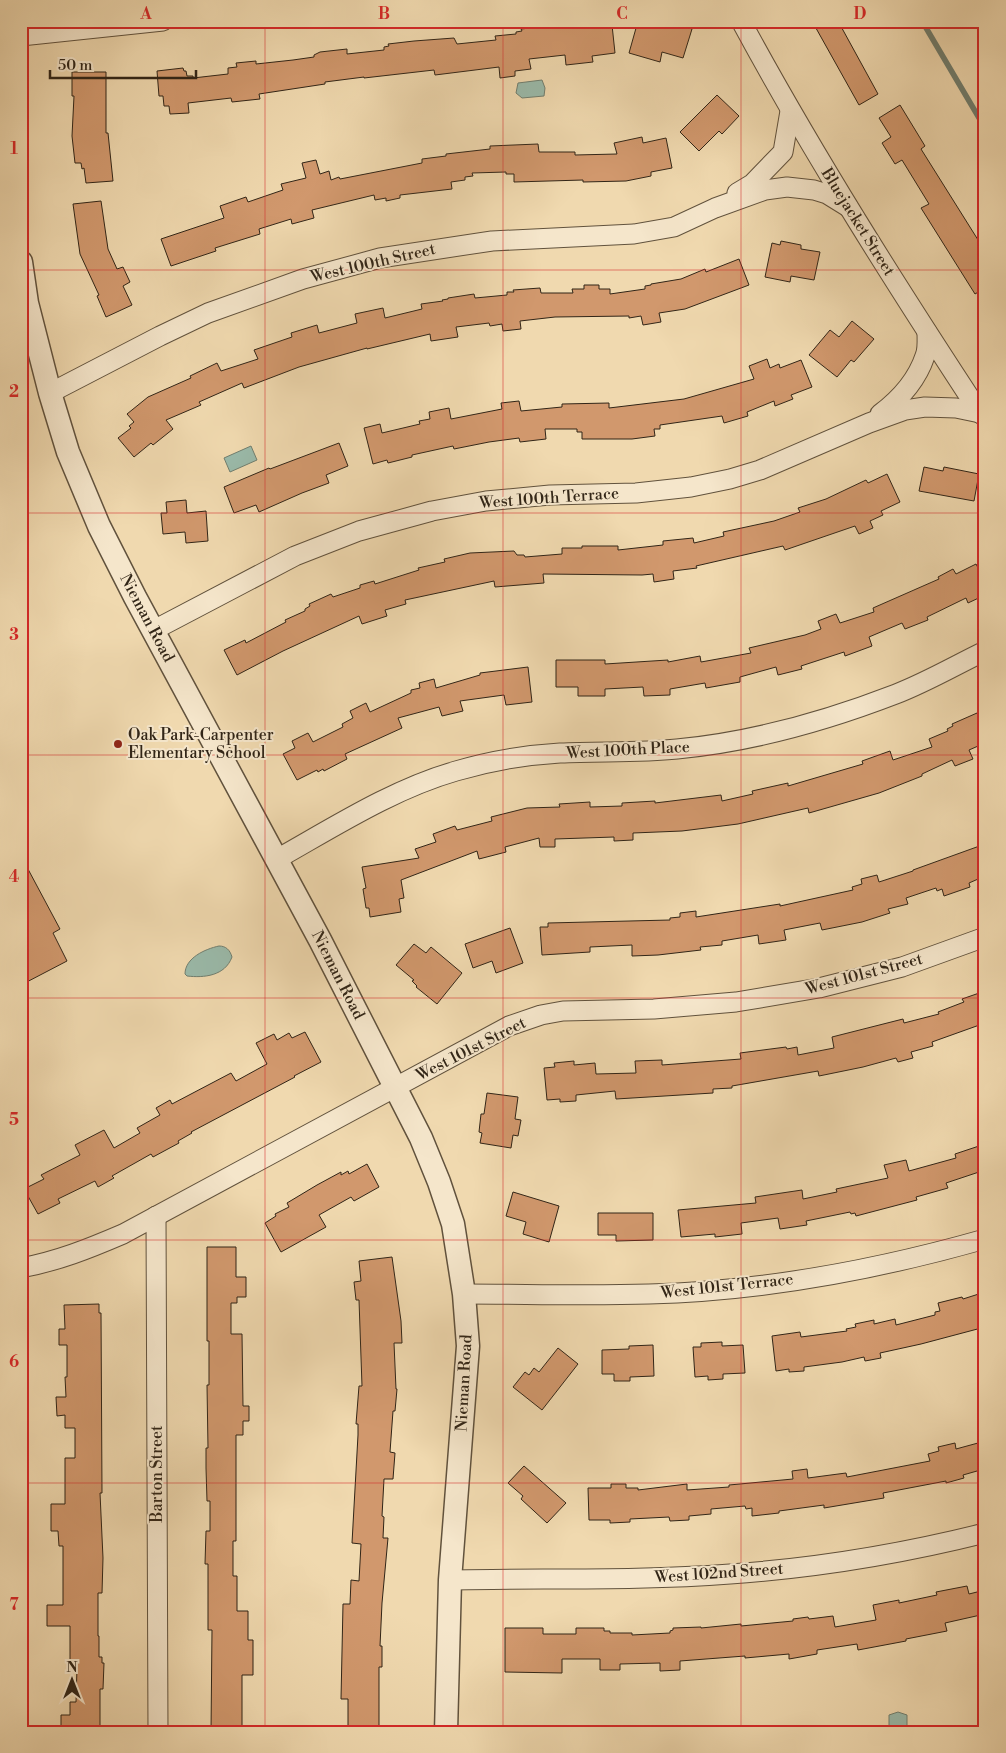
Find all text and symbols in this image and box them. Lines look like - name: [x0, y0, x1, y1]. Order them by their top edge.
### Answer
- text: A: [139, 4, 152, 24]
- text: B: [378, 4, 390, 24]
- text: C: [616, 4, 628, 24]
- text: D: [854, 4, 867, 24]
- scale bar: [50, 48, 196, 80]
- text: 50 m: [58, 56, 92, 75]
- text: 1: [10, 139, 18, 159]
- street label: Bluejacket Street: [816, 164, 899, 280]
- street label: West 100th Street: [308, 239, 438, 287]
- text: 2: [9, 382, 19, 402]
- street label: West 100th Terrace: [477, 483, 620, 513]
- street label: Nieman Road: [115, 570, 179, 666]
- text: 3: [9, 625, 19, 645]
- place label: Oak Park-Carpenter Elementary School: [128, 725, 274, 763]
- street label: West 100th Place: [565, 737, 690, 763]
- marker: Oak Park-Carpenter Elementary School: [112, 738, 124, 750]
- text: 4: [9, 867, 20, 887]
- street label: Nieman Road: [307, 927, 369, 1023]
- street label: West 101st Street: [802, 949, 925, 1000]
- street label: West 101st Street: [412, 1013, 530, 1086]
- text: 5: [9, 1110, 19, 1130]
- street label: West 101st Terrace: [659, 1269, 794, 1303]
- street label: Nieman Road: [451, 1334, 477, 1432]
- text: 6: [9, 1352, 19, 1372]
- street label: Barton Street: [147, 1425, 167, 1524]
- street label: West 102nd Street: [653, 1559, 784, 1588]
- text: 7: [9, 1595, 19, 1615]
- north arrow: [48, 1656, 98, 1706]
- text: N: [66, 1659, 78, 1677]

